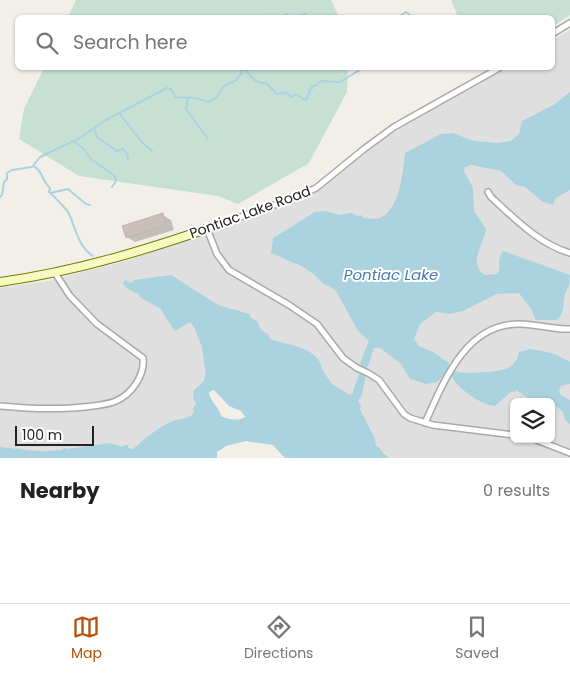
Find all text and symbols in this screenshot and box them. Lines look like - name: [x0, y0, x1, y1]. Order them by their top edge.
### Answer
- search box: [15, 15, 555, 70]
- icon: search: [33, 29, 61, 57]
- text: Search here: [73, 29, 187, 56]
- street label: Pontiac Lake Road: [187, 181, 313, 243]
- water label: Pontiac Lake: [344, 264, 438, 285]
- map controls: [510, 398, 555, 443]
- button: layers: [510, 398, 555, 443]
- scale bar: [15, 423, 94, 446]
- text: 100 m: [22, 425, 62, 445]
- text: Nearby: [20, 476, 100, 505]
- text: 0 results: [483, 479, 550, 502]
- tab: Map: [71, 613, 102, 664]
- tab: Directions: [244, 613, 313, 664]
- tab: Saved: [455, 613, 499, 664]

